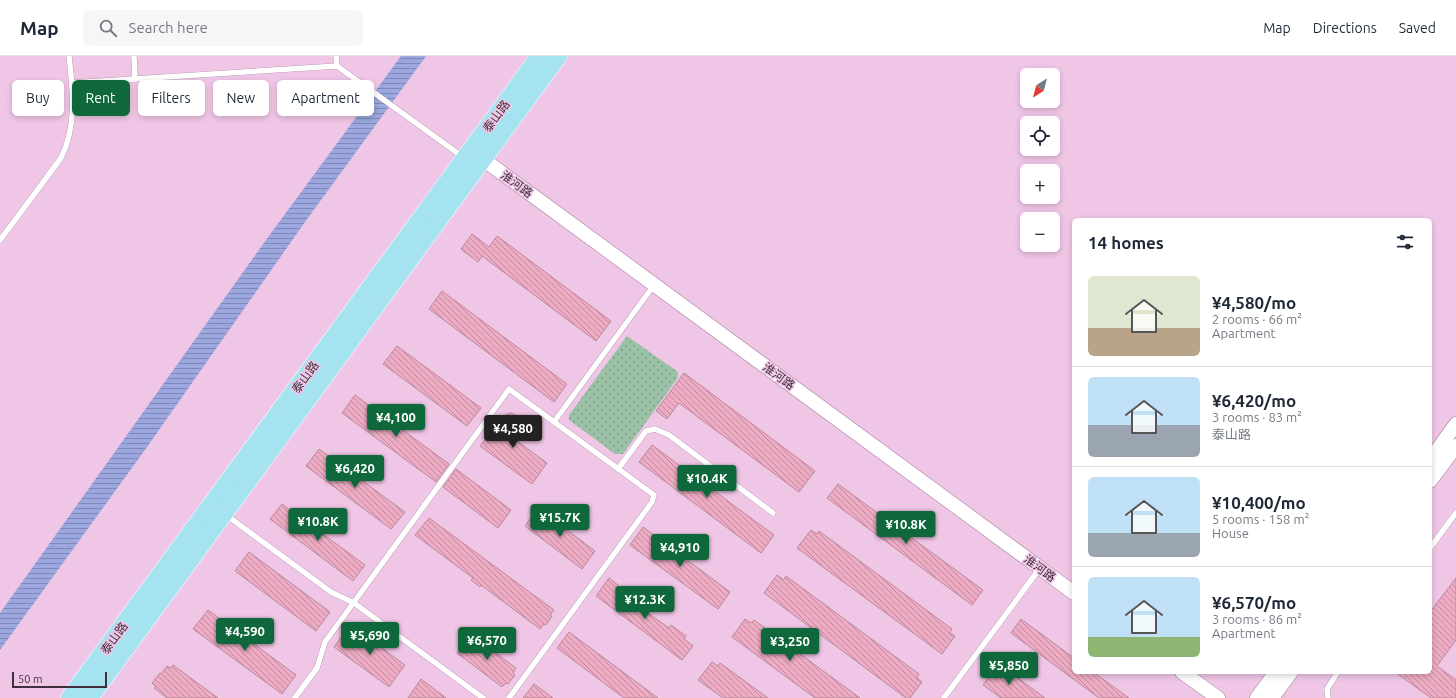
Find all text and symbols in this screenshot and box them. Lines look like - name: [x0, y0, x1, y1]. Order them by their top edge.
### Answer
- search box: [83, 10, 363, 46]
- text: Map: [20, 17, 59, 39]
- icon: search: [97, 17, 119, 39]
- text: Search here: [129, 19, 208, 36]
- text: Map: [1263, 20, 1291, 36]
- text: Directions: [1313, 20, 1377, 36]
- text: Saved: [1399, 20, 1436, 36]
- north arrow: [1020, 68, 1060, 108]
- map controls: [1020, 68, 1060, 252]
- chip: Buy: [12, 80, 64, 116]
- chip: Rent: [72, 80, 130, 116]
- chip: Filters: [138, 80, 205, 116]
- chip: New: [213, 80, 269, 116]
- chip: Apartment: [277, 80, 374, 116]
- street label: 泰山路: [480, 98, 512, 134]
- button: locate: [1020, 116, 1060, 156]
- button: +: [1020, 164, 1060, 204]
- street label: 淮河路: [499, 168, 535, 200]
- button: −: [1020, 212, 1060, 252]
- icon: filters: [1394, 231, 1416, 253]
- text: 14 homes: [1088, 233, 1164, 252]
- icon: home: [1120, 292, 1168, 340]
- text: ¥4,580/mo: [1212, 293, 1296, 312]
- text: 2 rooms · 66 m²: [1212, 312, 1302, 326]
- text: Apartment: [1212, 326, 1276, 340]
- street label: 泰山路: [289, 359, 321, 395]
- street label: 淮河路: [761, 360, 797, 392]
- text: ¥6,420/mo: [1212, 391, 1296, 410]
- icon: home: [1120, 393, 1168, 441]
- pin: ¥4,100: [363, 404, 429, 438]
- text: ¥4,100: [376, 410, 416, 424]
- text: 3 rooms · 83 m²: [1212, 410, 1302, 424]
- pin: ¥4,580: [480, 415, 546, 449]
- text: ¥4,580: [493, 421, 533, 435]
- text: 泰山路: [1212, 427, 1251, 441]
- pin: ¥6,420: [322, 455, 388, 489]
- text: ¥6,420: [335, 461, 375, 475]
- pin: ¥10.4K: [674, 465, 740, 499]
- text: ¥10.4K: [686, 471, 728, 485]
- icon: home: [1120, 493, 1168, 541]
- text: ¥10,400/mo: [1212, 493, 1306, 512]
- pin: ¥15.7K: [527, 504, 593, 538]
- pin: ¥10.8K: [285, 508, 351, 542]
- text: ¥15.7K: [539, 510, 581, 524]
- pin: ¥10.8K: [873, 511, 939, 545]
- text: 5 rooms · 158 m²: [1212, 512, 1309, 526]
- text: ¥10.8K: [297, 514, 339, 528]
- text: ¥10.8K: [885, 517, 927, 531]
- text: House: [1212, 526, 1249, 540]
- pin: ¥4,910: [647, 534, 713, 568]
- text: ¥4,910: [660, 540, 700, 554]
- street label: 淮河路: [1022, 552, 1058, 584]
- pin: ¥12.3K: [612, 586, 678, 620]
- text: ¥12.3K: [624, 592, 666, 606]
- icon: home: [1120, 593, 1168, 641]
- text: ¥6,570/mo: [1212, 593, 1296, 612]
- text: 3 rooms · 86 m²: [1212, 612, 1302, 626]
- pin: ¥4,590: [212, 618, 278, 652]
- street label: 泰山路: [98, 620, 130, 656]
- pin: ¥5,690: [337, 622, 403, 656]
- text: ¥4,590: [225, 624, 265, 638]
- text: Apartment: [1212, 626, 1276, 640]
- pin: ¥6,570: [454, 627, 520, 661]
- text: ¥5,690: [350, 628, 390, 642]
- pin: ¥3,250: [757, 628, 823, 662]
- text: ¥6,570: [467, 633, 507, 647]
- text: ¥3,250: [770, 634, 810, 648]
- pin: ¥5,850: [976, 652, 1042, 686]
- text: ¥5,850: [989, 658, 1029, 672]
- scale bar: [12, 670, 107, 689]
- text: 50 m: [18, 673, 42, 685]

